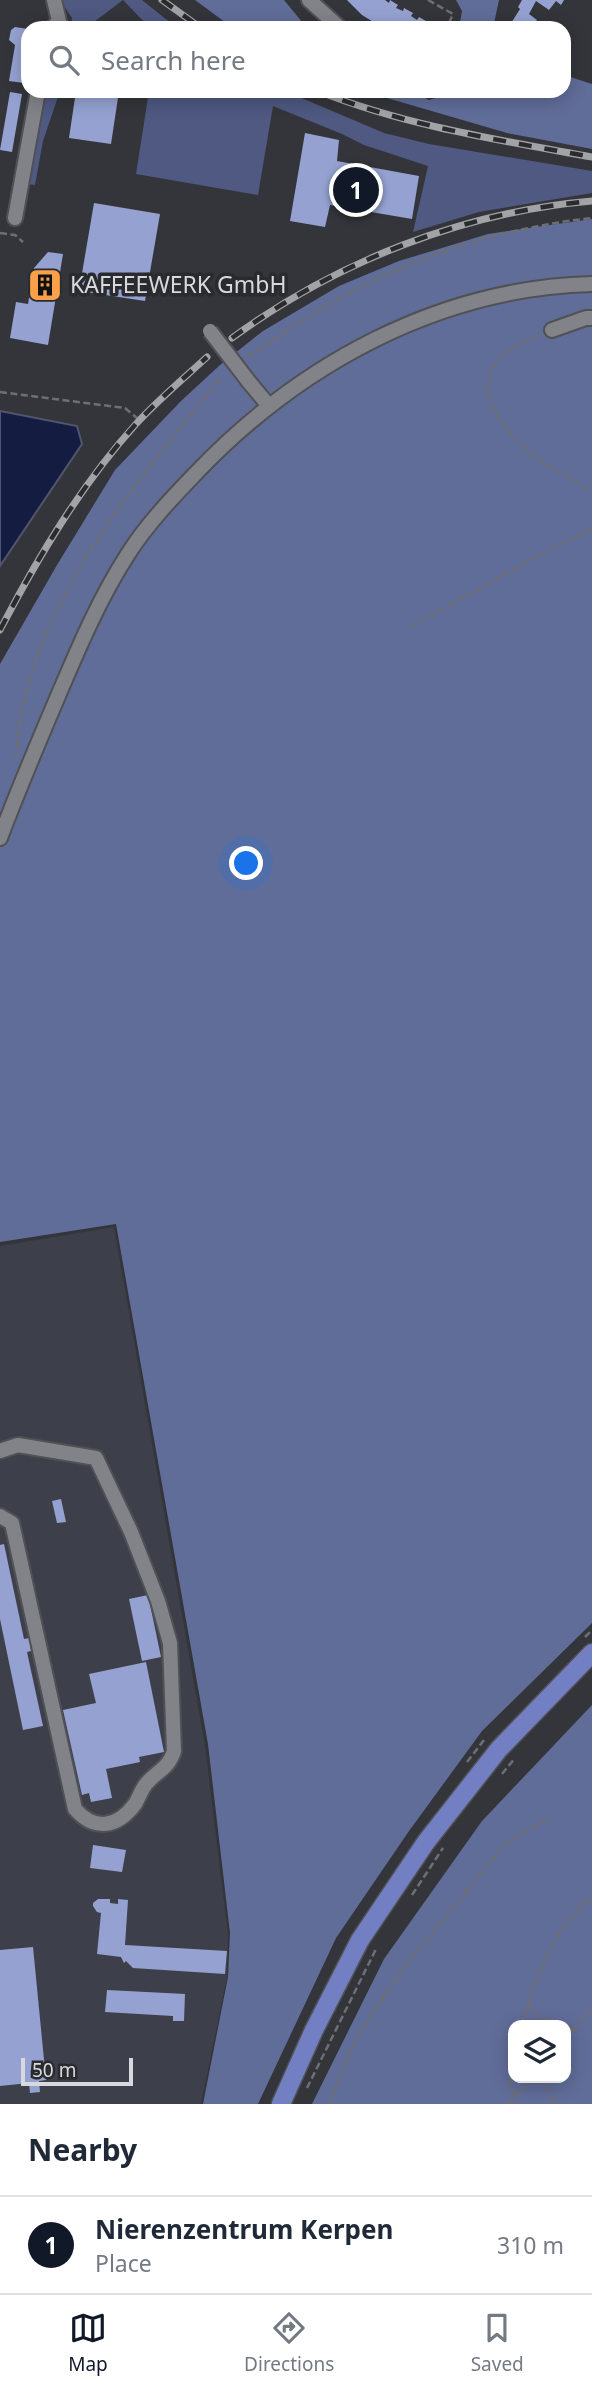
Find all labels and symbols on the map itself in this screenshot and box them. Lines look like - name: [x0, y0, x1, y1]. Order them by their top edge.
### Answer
- pin: 1: [333, 164, 379, 216]
- building icon: KAFFEEWERK GmbH: [26, 266, 64, 304]
- place label: KAFFEEWERK GmbH: [70, 268, 287, 300]
- your location: [229, 846, 263, 880]
- scale bar: [21, 2055, 133, 2087]

